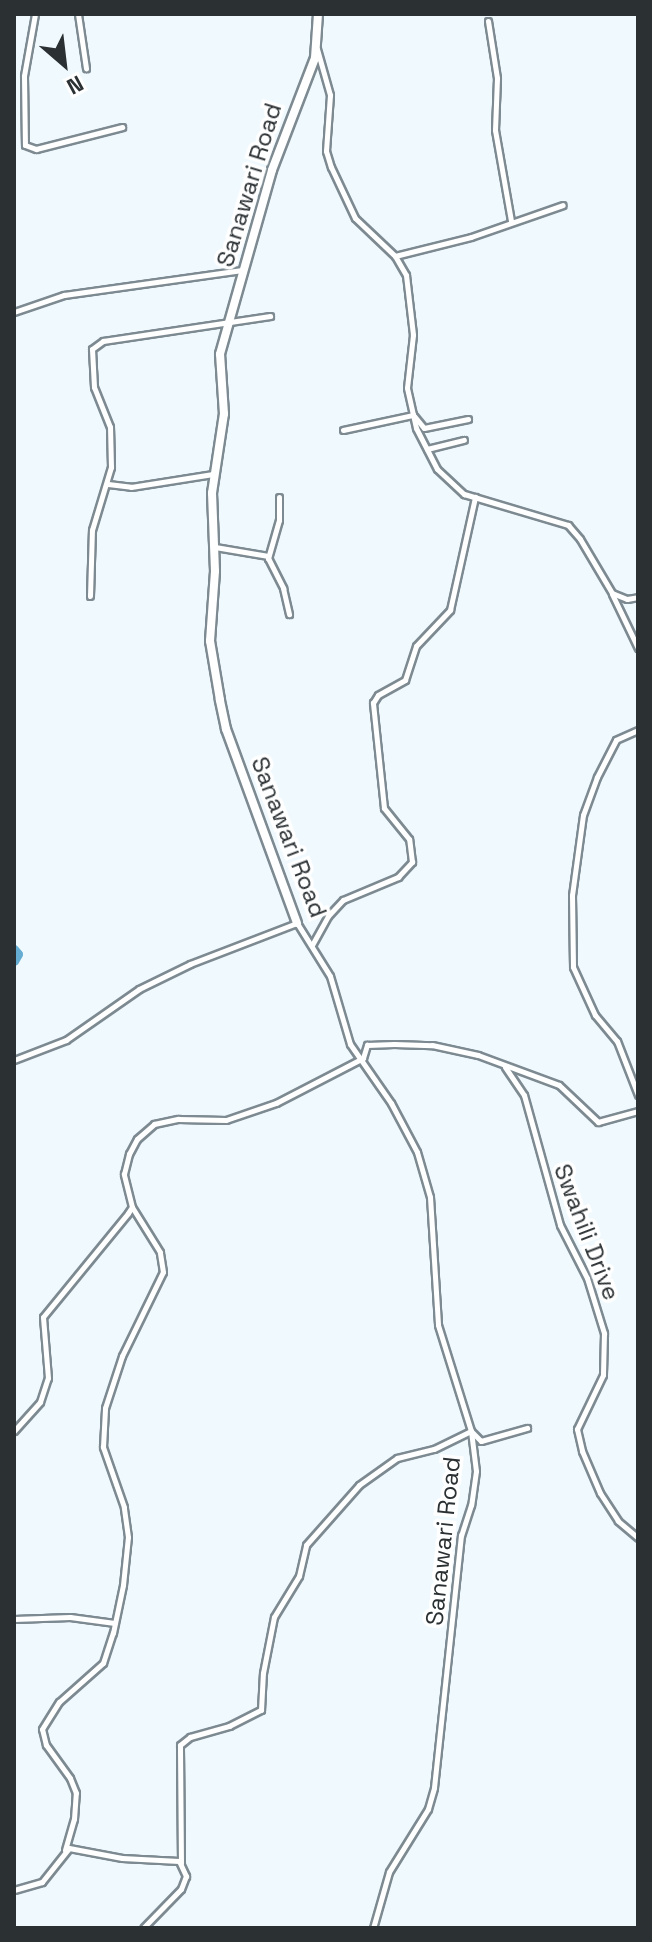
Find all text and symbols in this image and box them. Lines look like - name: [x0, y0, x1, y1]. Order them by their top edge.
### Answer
- north arrow: [24, 24, 104, 104]
- text: N: [62, 69, 88, 101]
- street label: Sanawari Road: [210, 100, 288, 270]
- street label: Sanawari Road: [245, 753, 333, 921]
- street label: Swahili Drive: [548, 1160, 626, 1304]
- street label: Sanawari Road: [420, 1455, 466, 1627]

